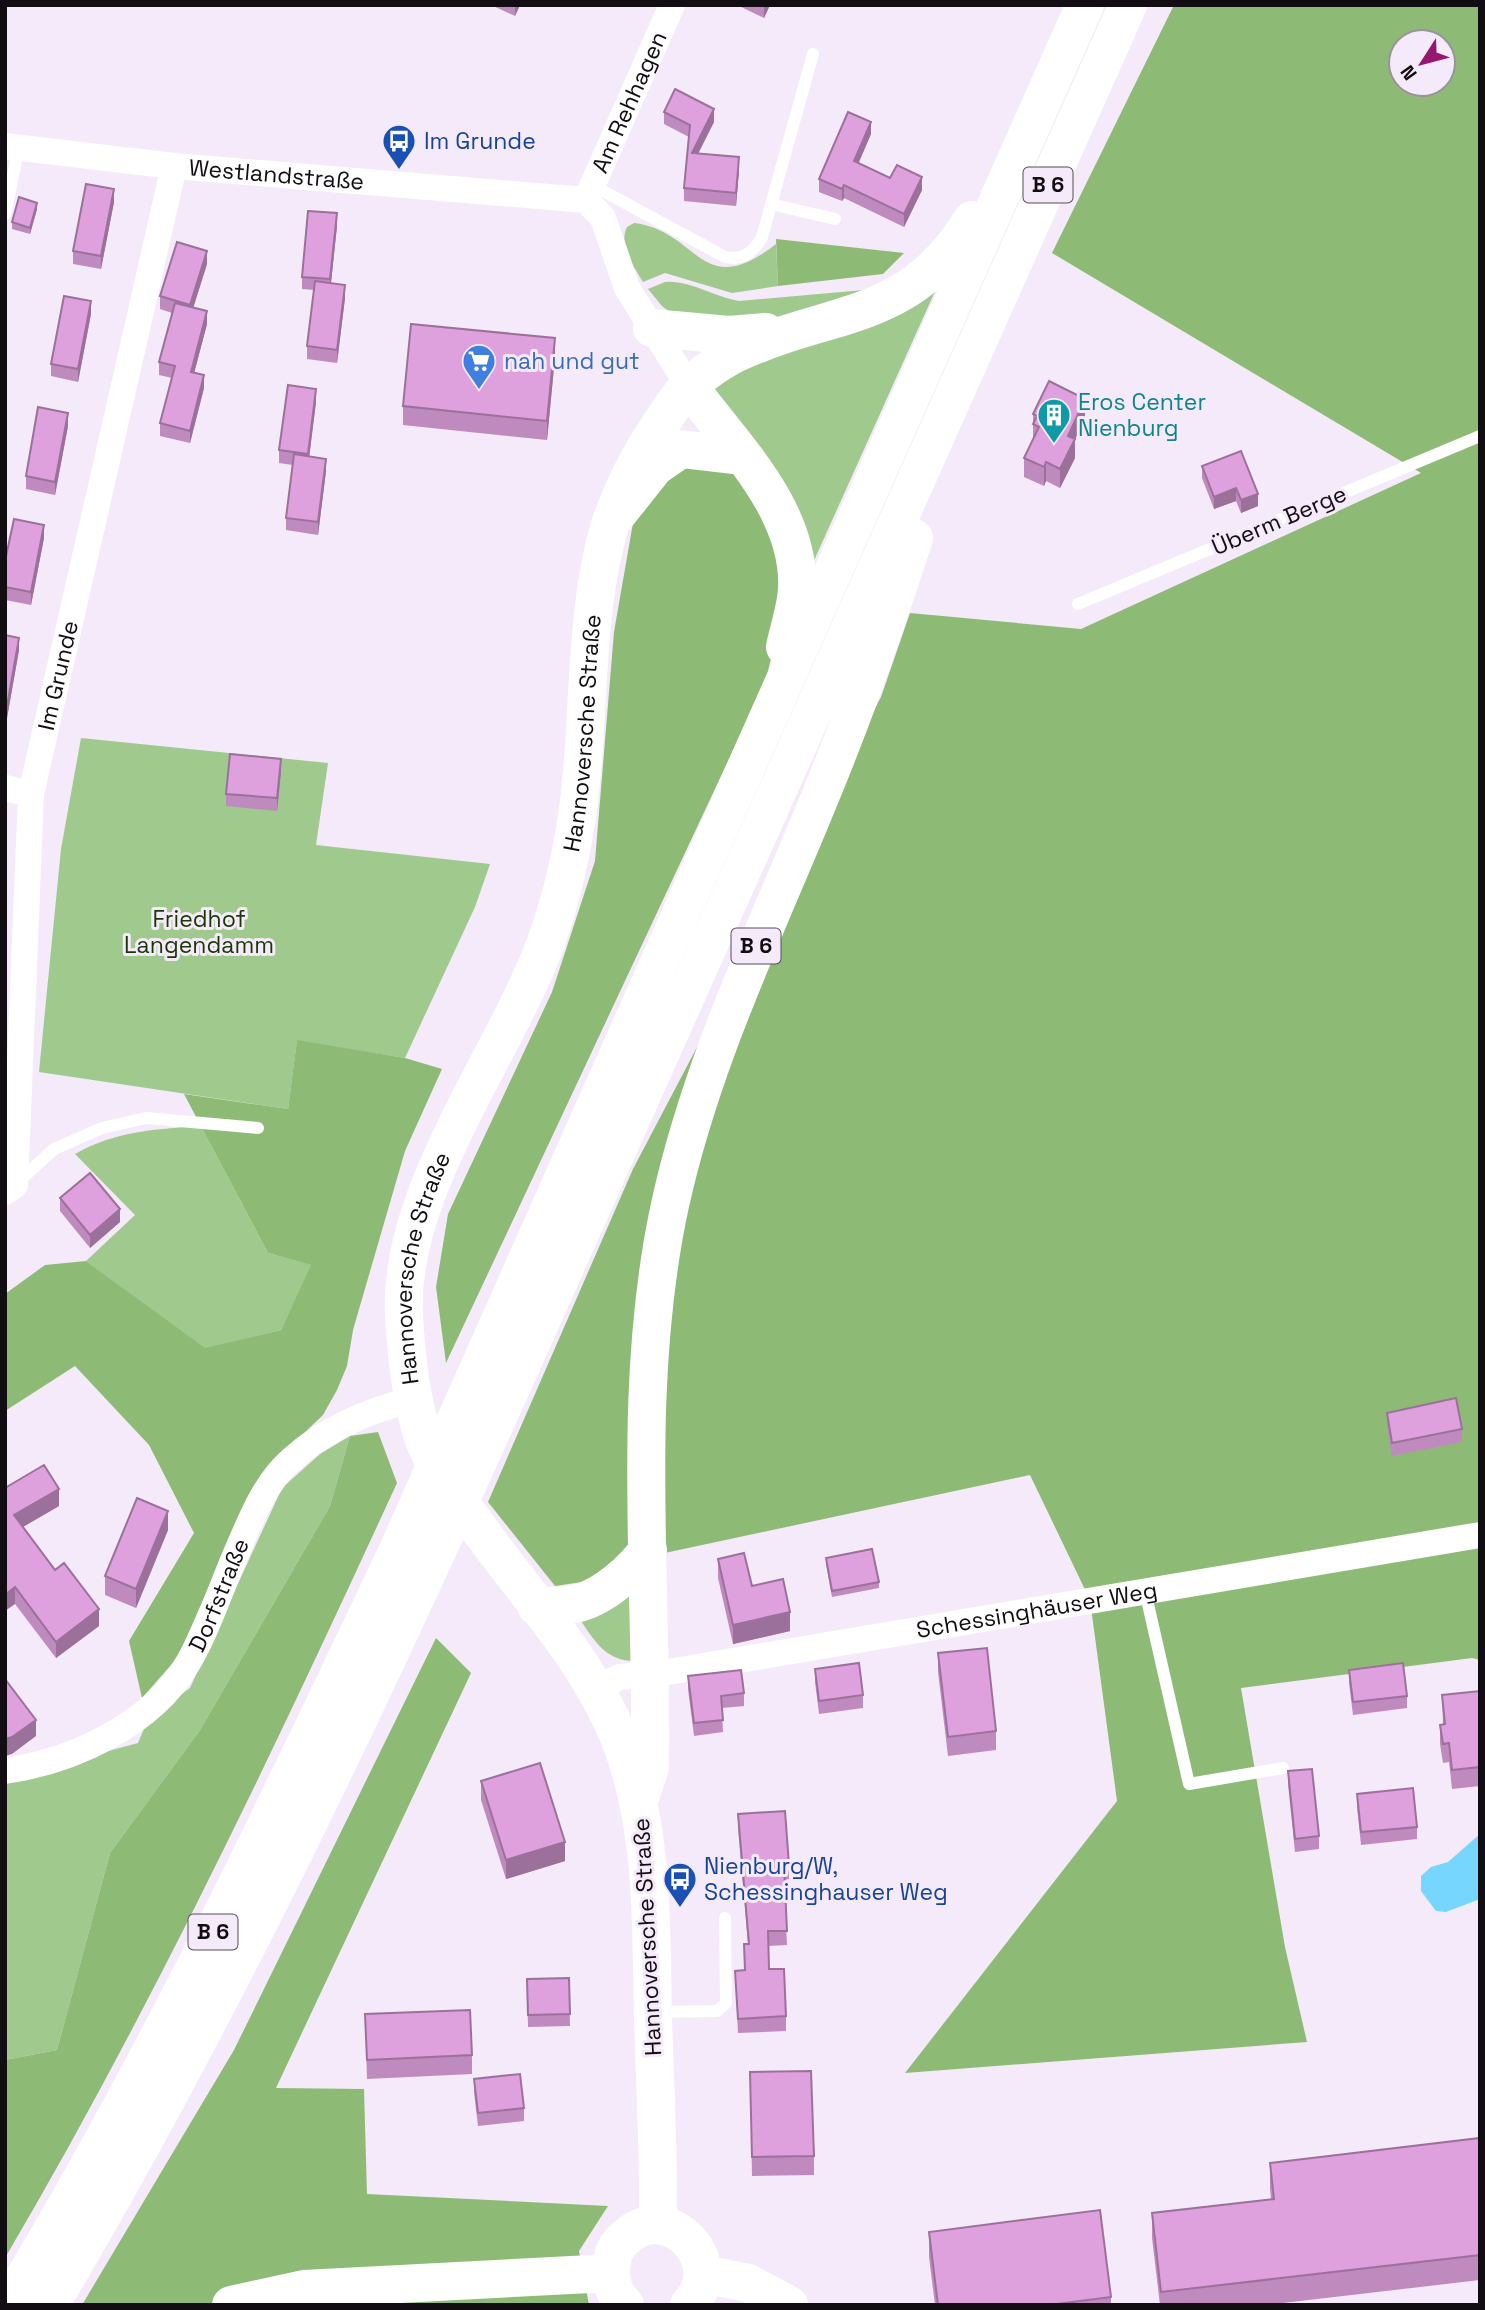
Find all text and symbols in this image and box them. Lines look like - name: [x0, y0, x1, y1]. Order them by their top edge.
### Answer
- street label: Am Rehhagen: [585, 27, 674, 178]
- north arrow: [1387, 28, 1457, 98]
- text: N: [1395, 60, 1423, 85]
- bus stop icon: Im Grunde: [380, 122, 418, 171]
- place label: Im Grunde: [424, 126, 536, 156]
- street label: Westlandstraße: [188, 152, 365, 197]
- road number: B 6: [1024, 168, 1072, 202]
- supermarket icon: nah und gut: [460, 342, 498, 391]
- place label: nah und gut: [504, 346, 640, 376]
- place label: Eros Center Nienburg: [1078, 387, 1206, 443]
- building icon: Eros Center Nienburg: [1035, 396, 1073, 445]
- street label: Überm Berge: [1207, 478, 1351, 562]
- street label: Hannoversche Straße: [556, 613, 608, 854]
- street label: Im Grunde: [31, 618, 85, 733]
- park label: Friedhof Langendamm: [124, 904, 274, 960]
- road number: B 6: [732, 928, 780, 964]
- street label: Hannoversche Straße: [389, 1147, 457, 1387]
- street label: Dorfstraße: [182, 1534, 256, 1657]
- street label: Schessinghäuser Weg: [914, 1575, 1160, 1645]
- street label: Hannoversche Straße: [626, 1817, 668, 2057]
- place label: Nienburg/W, Schessinghauser Weg: [704, 1851, 948, 1907]
- bus stop icon: Nienburg/W, Schessinghauser Weg: [661, 1860, 699, 1909]
- road number: B 6: [188, 1914, 238, 1950]

